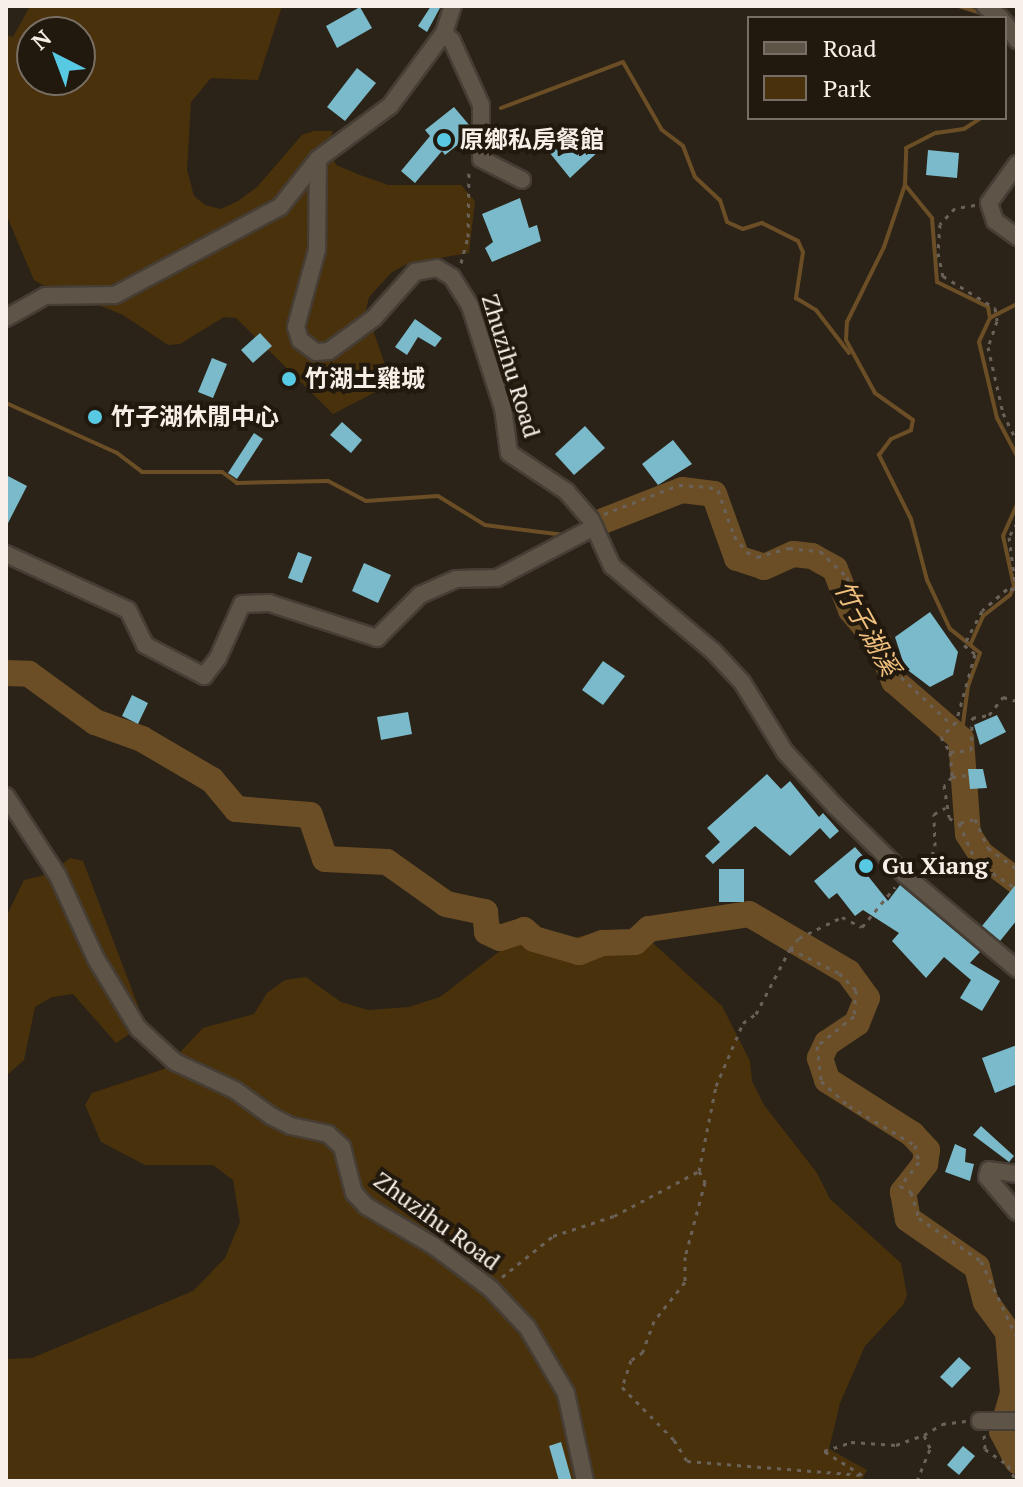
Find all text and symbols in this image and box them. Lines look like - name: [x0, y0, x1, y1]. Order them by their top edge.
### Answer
- north arrow: [16, 16, 96, 96]
- legend: [747, 16, 1007, 120]
- text: N: [25, 23, 57, 56]
- text: Road: [823, 32, 877, 64]
- text: Park: [823, 72, 871, 104]
- place label: 原鄉私房餐館: [460, 126, 604, 154]
- marker: 原鄉私房餐館: [435, 131, 453, 149]
- street label: Zhuzihu Road: [475, 291, 547, 441]
- place label: 竹湖土雞城: [305, 365, 425, 393]
- marker: 竹湖土雞城: [280, 370, 298, 388]
- place label: 竹子湖休閒中心: [111, 403, 279, 431]
- marker: 竹子湖休閒中心: [86, 408, 104, 426]
- water label: 竹子湖溪: [828, 575, 906, 681]
- place label: Gu Xiang: [882, 852, 988, 880]
- marker: Gu Xiang: [857, 857, 875, 875]
- street label: Zhuzihu Road: [368, 1166, 506, 1276]

